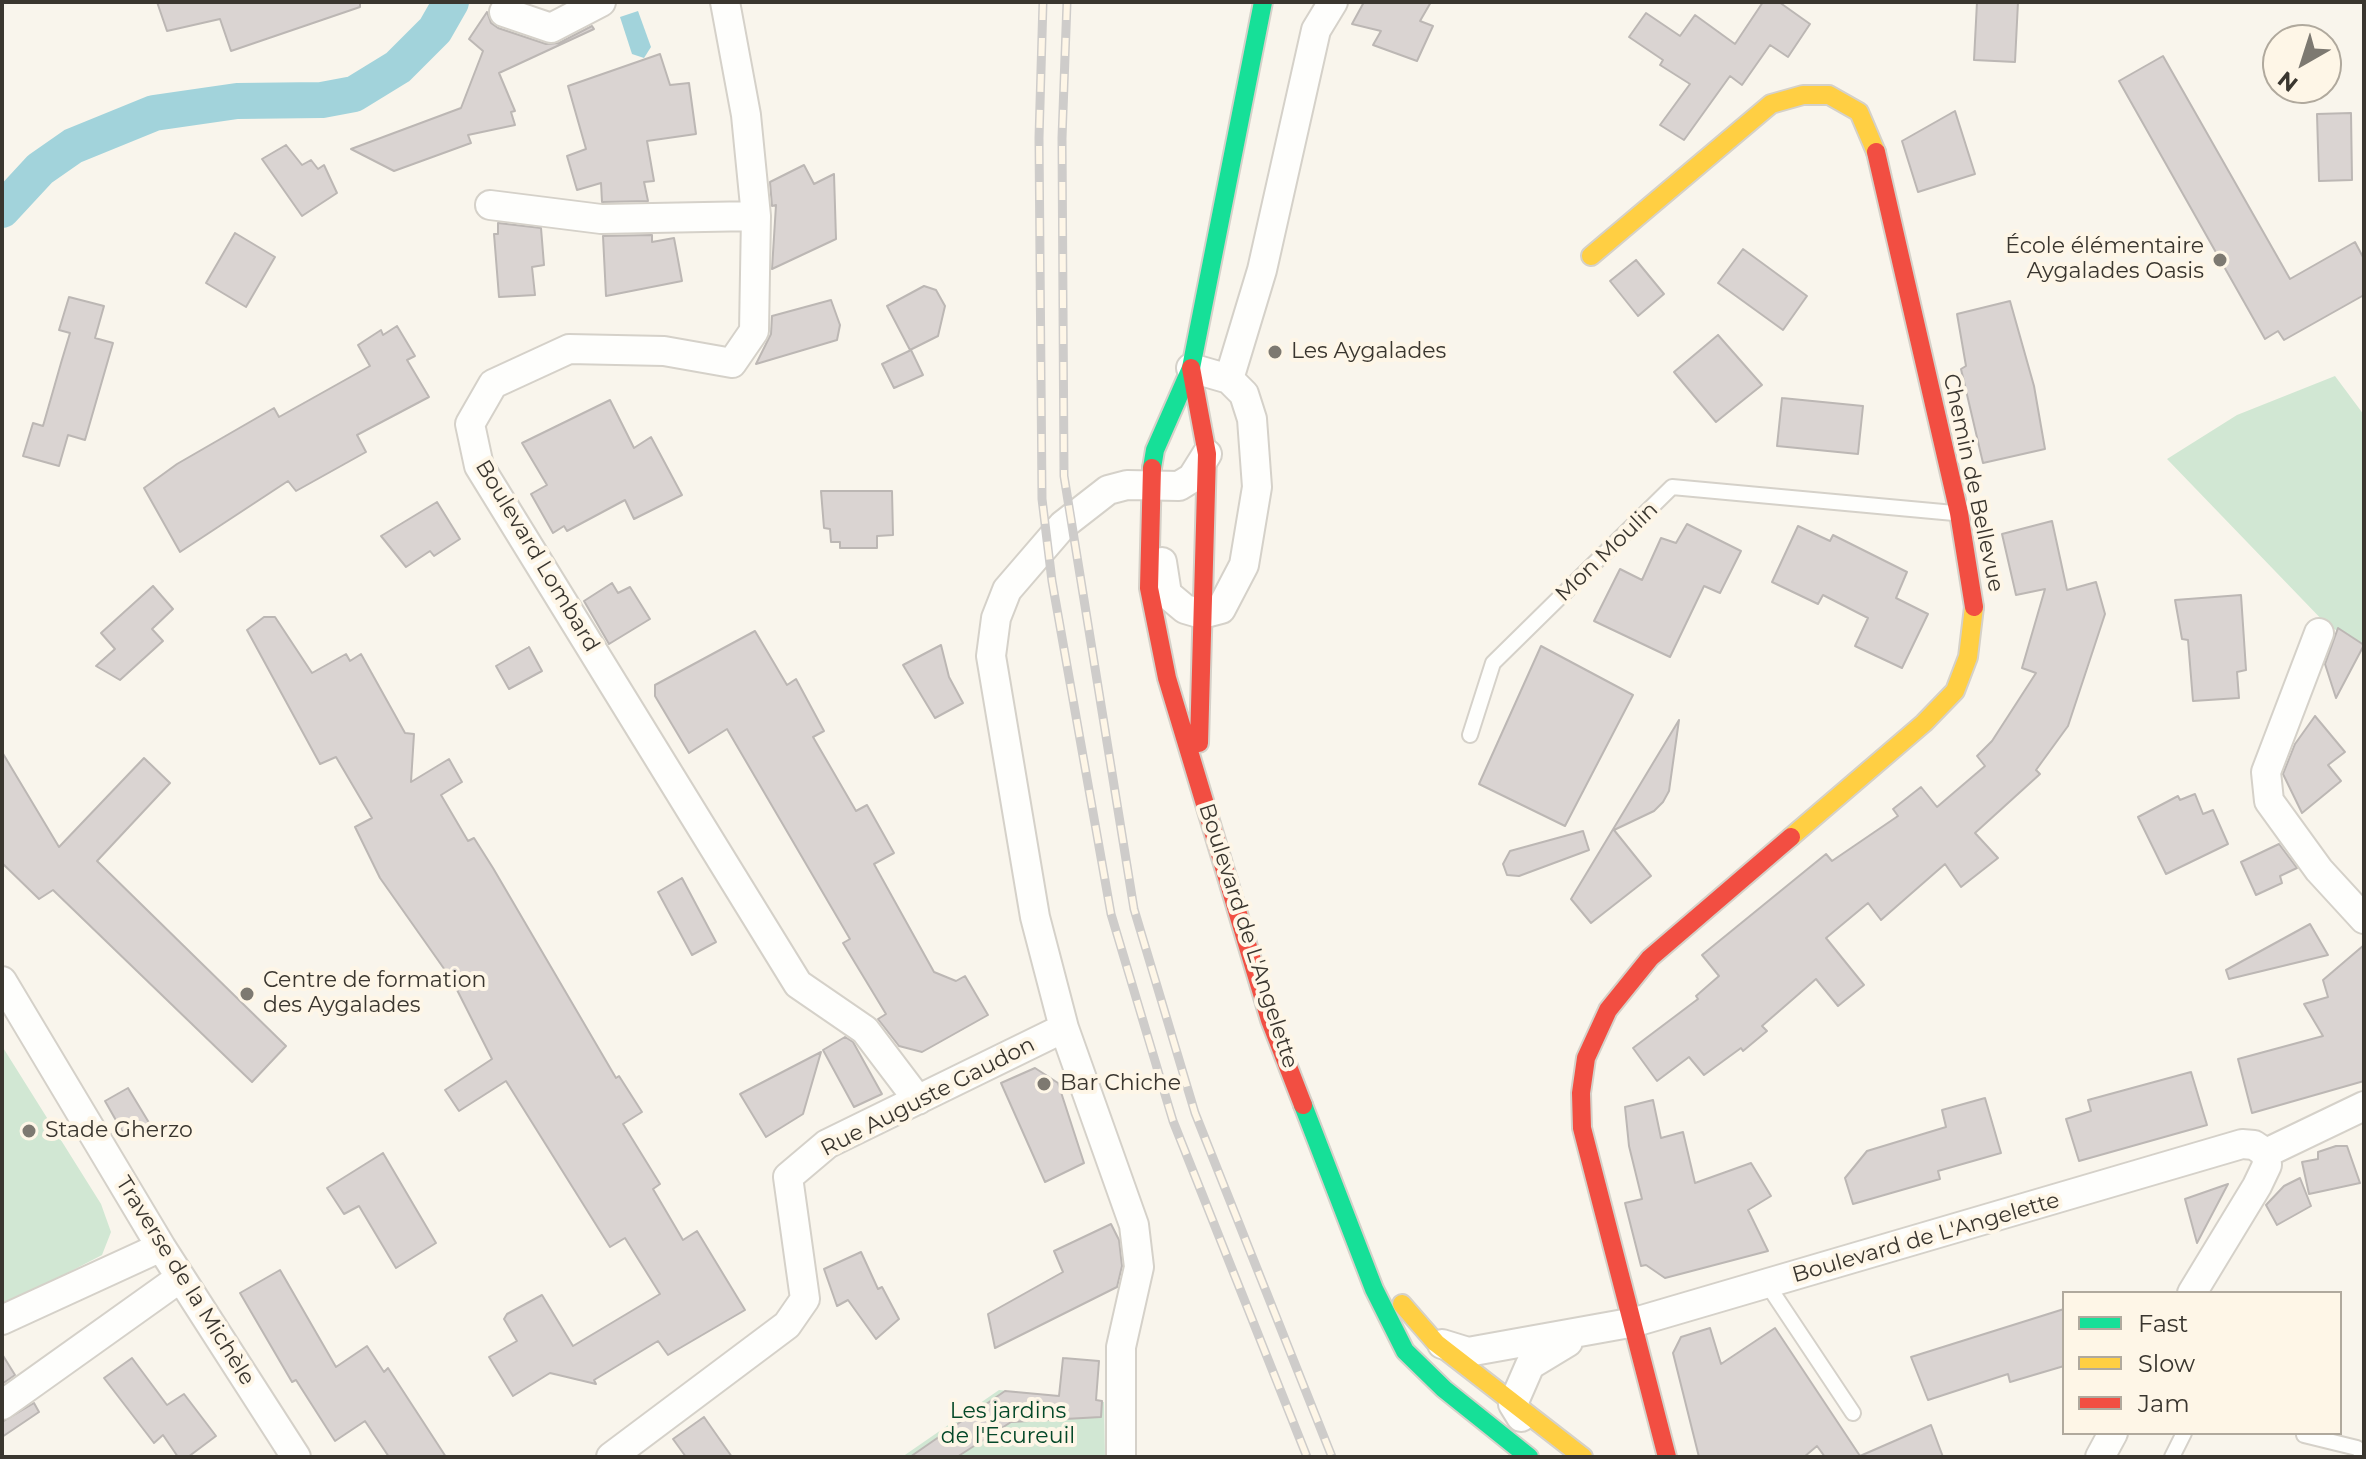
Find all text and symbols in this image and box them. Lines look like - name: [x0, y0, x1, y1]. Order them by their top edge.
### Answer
- north arrow: [2262, 24, 2342, 104]
- text: N: [2272, 65, 2303, 98]
- place label: École élémentaire Aygalades Oasis: [2005, 234, 2204, 286]
- marker: École élémentaire Aygalades Oasis: [2211, 251, 2229, 269]
- place label: Les Aygalades: [1291, 339, 1446, 365]
- marker: Les Aygalades: [1266, 343, 1284, 361]
- street label: Chemin de Bellevue: [1937, 371, 2009, 595]
- street label: Boulevard Lombard: [469, 455, 605, 657]
- street label: Mon Moulin: [1550, 497, 1664, 607]
- street label: Boulevard de L'Angelette: [1193, 800, 1303, 1072]
- place label: Centre de formation des Aygalades: [263, 968, 486, 1020]
- marker: Centre de formation des Aygalades: [238, 985, 256, 1003]
- street label: Rue Auguste Gaudon: [817, 1032, 1039, 1162]
- place label: Bar Chiche: [1060, 1071, 1181, 1097]
- marker: Bar Chiche: [1035, 1075, 1053, 1093]
- place label: Stade Gherzo: [45, 1118, 193, 1144]
- marker: Stade Gherzo: [20, 1122, 38, 1140]
- street label: Traverse de la Michèle: [110, 1172, 260, 1390]
- street label: Boulevard de L'Angelette: [1789, 1187, 2063, 1289]
- legend: [2062, 1291, 2342, 1435]
- text: Fast: [2138, 1309, 2188, 1338]
- text: Slow: [2138, 1349, 2195, 1378]
- text: Jam: [2138, 1389, 2190, 1418]
- park label: Les jardins de l'Ecureuil: [941, 1399, 1075, 1450]

